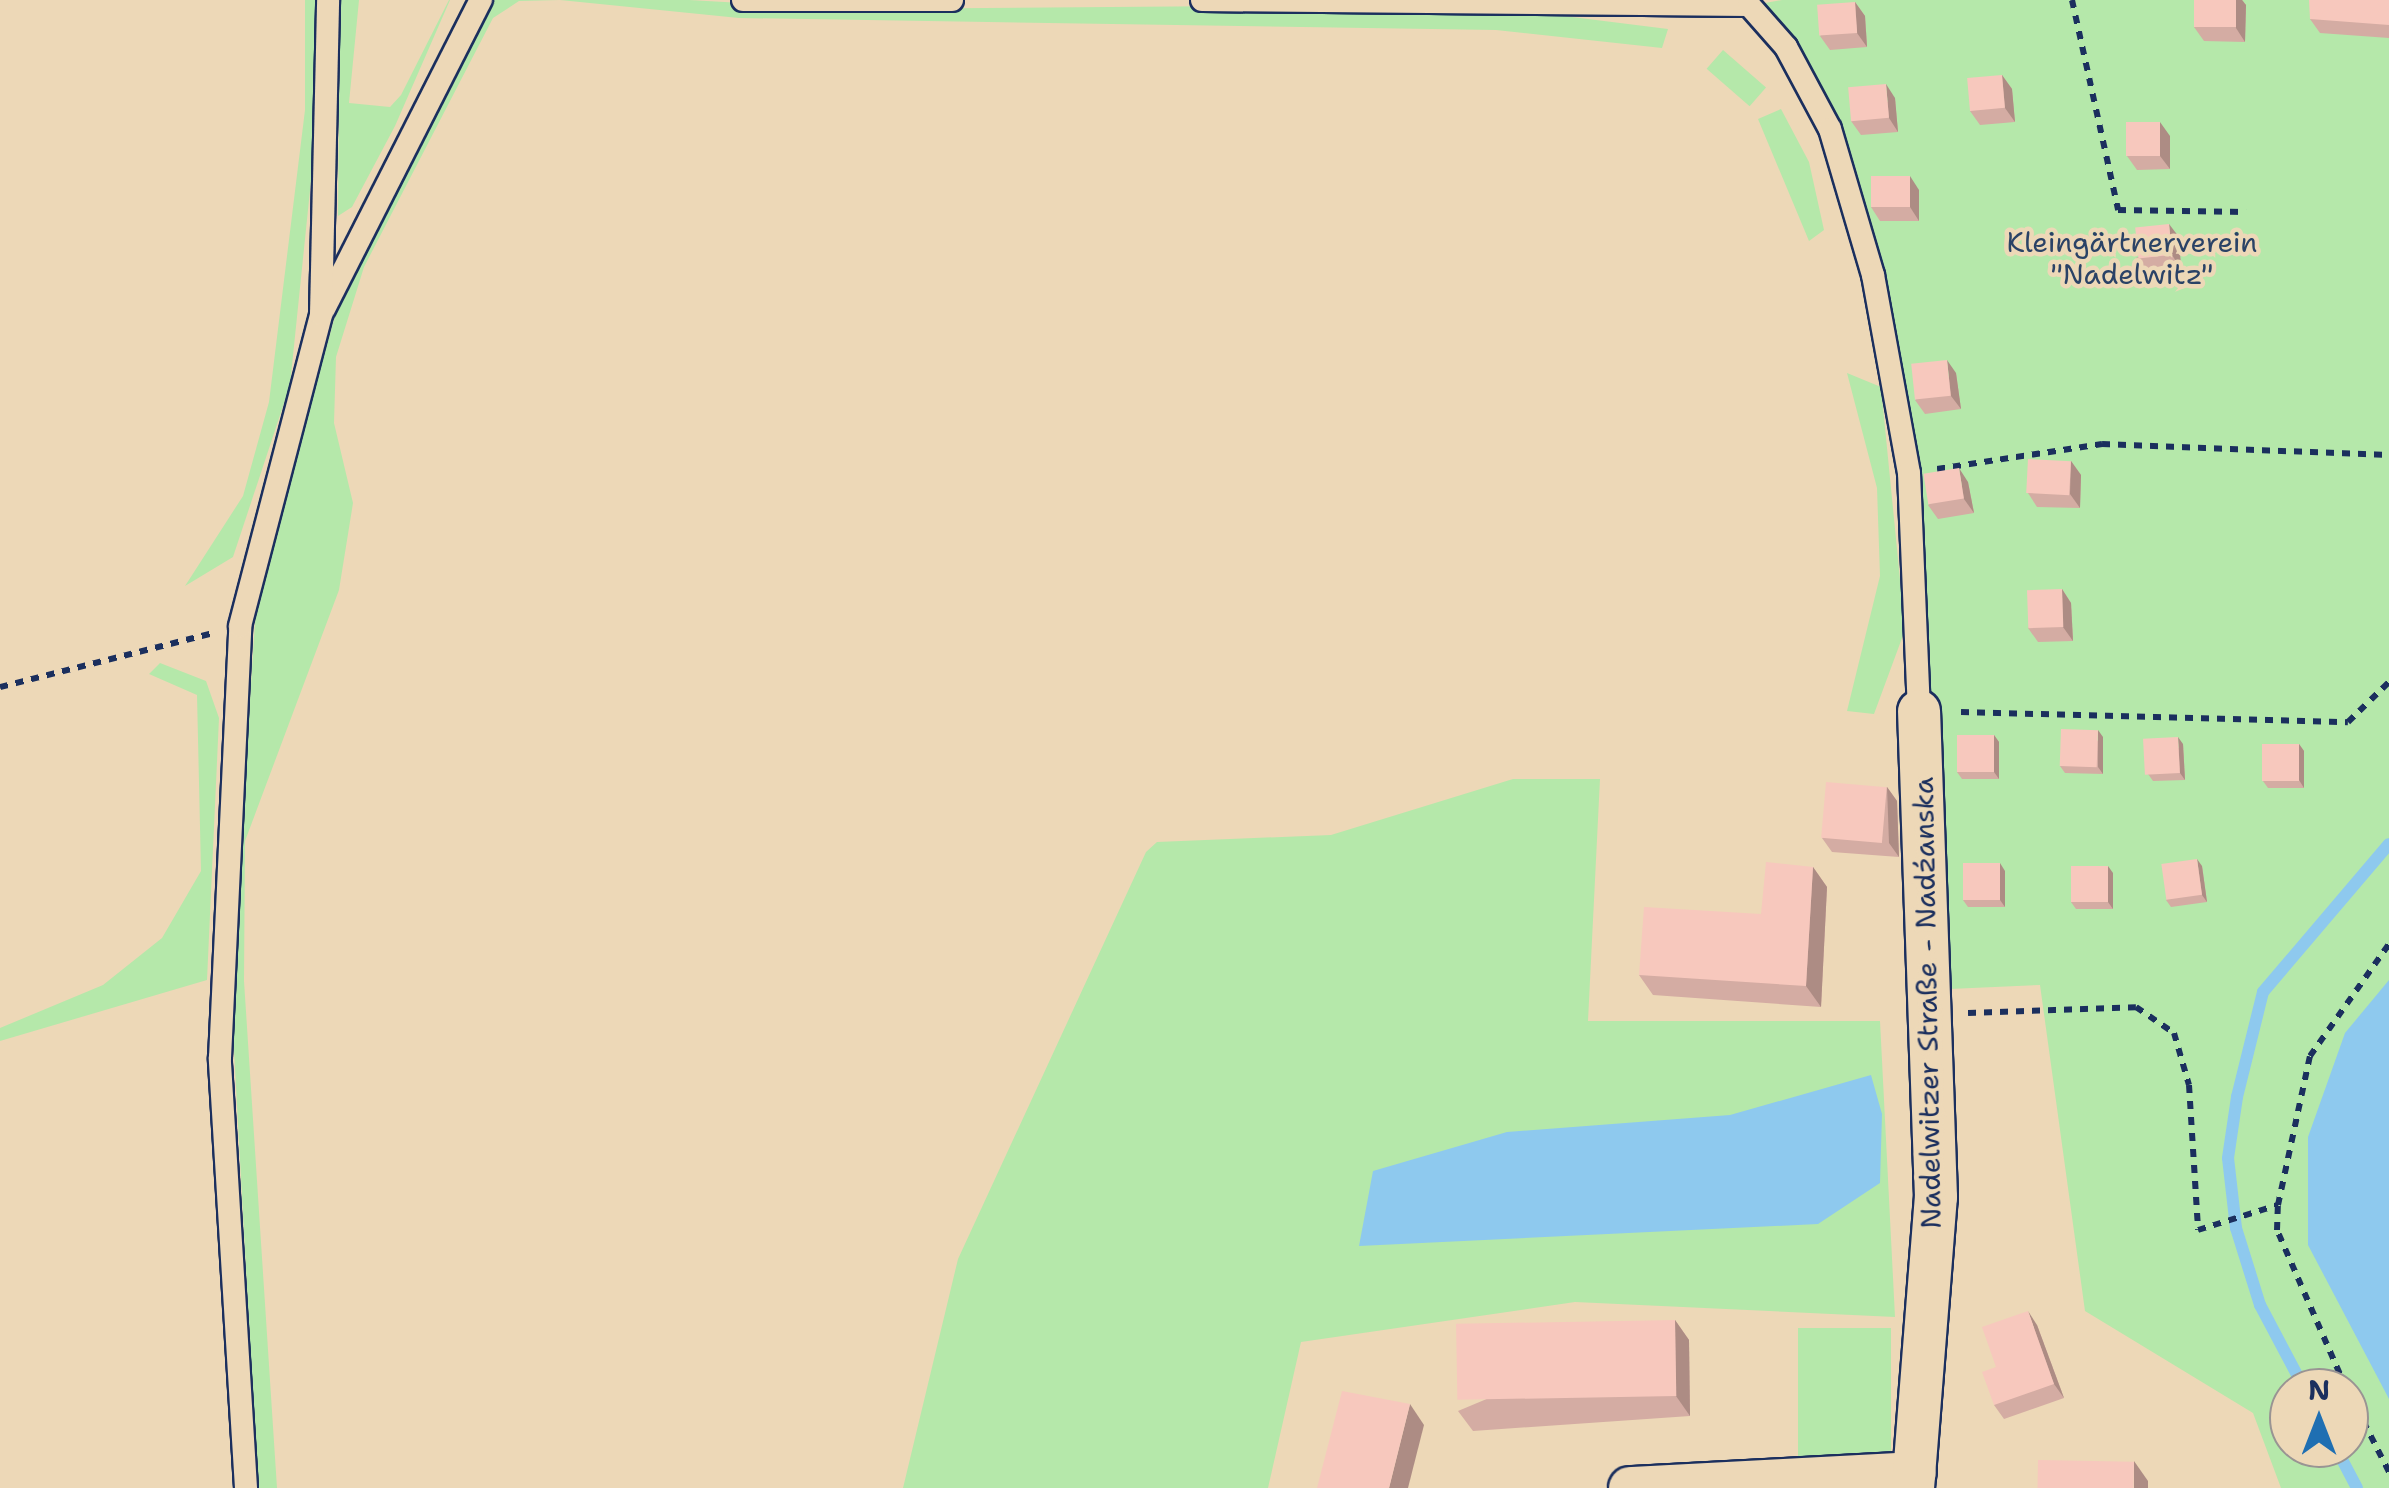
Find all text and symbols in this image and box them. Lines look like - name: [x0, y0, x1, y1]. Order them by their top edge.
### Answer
- park label: Kleingärtnerverein "Nadelwitz": [2007, 225, 2257, 291]
- street label: Nadelwitzer Straße - Nadźanska: [1906, 777, 1948, 1229]
- north arrow: [2269, 1368, 2369, 1468]
- text: N: [2308, 1371, 2330, 1409]

